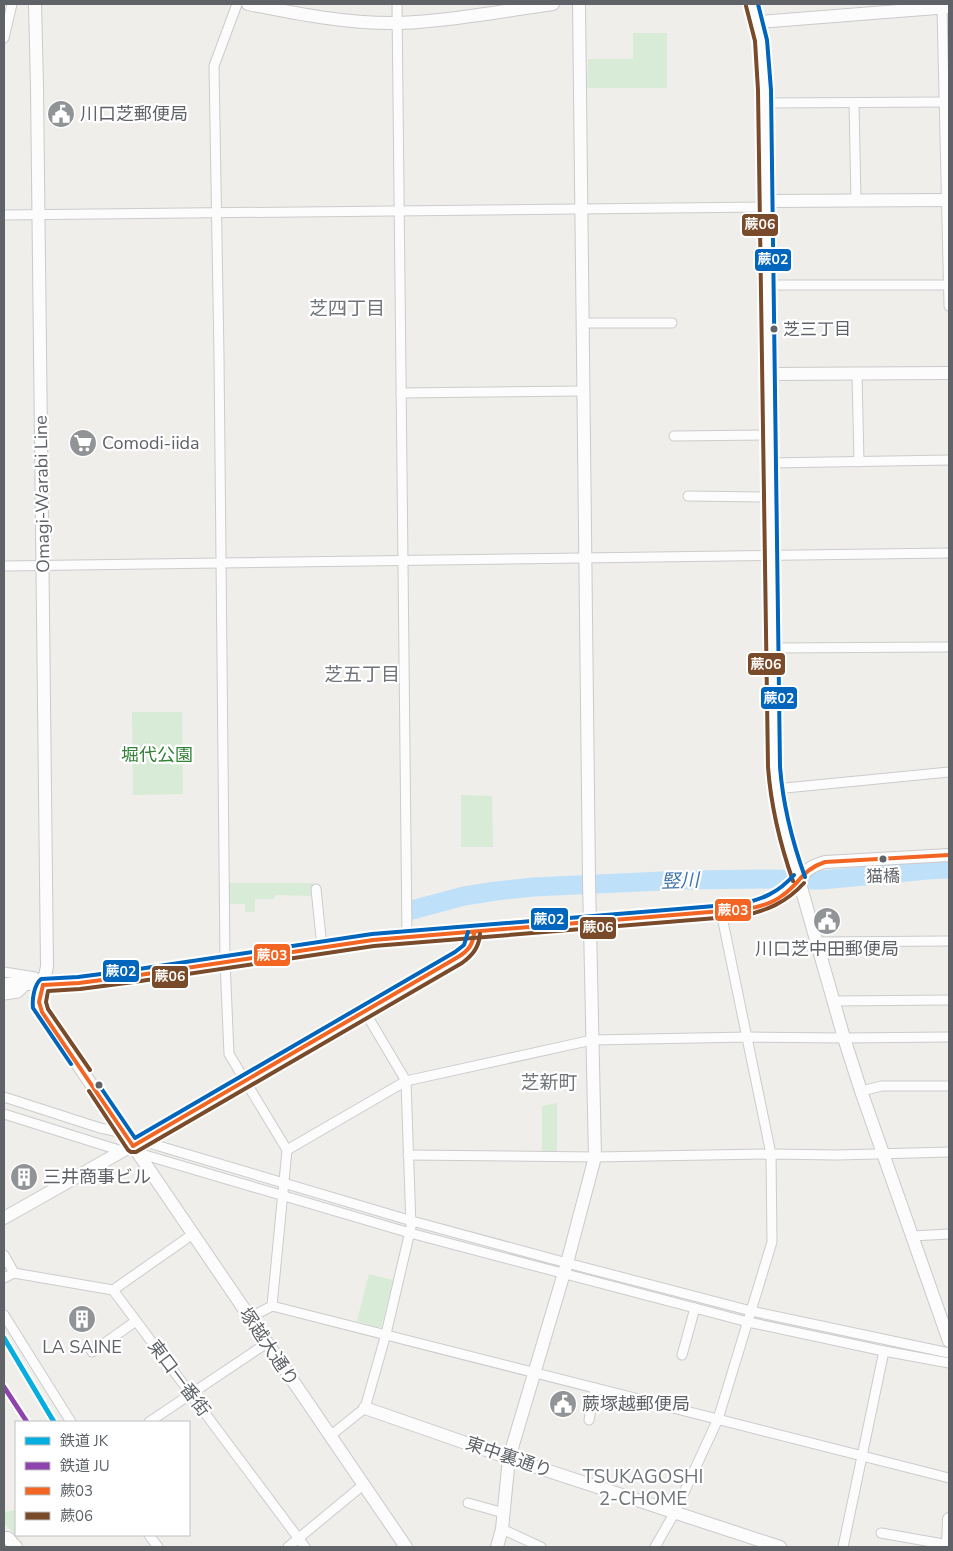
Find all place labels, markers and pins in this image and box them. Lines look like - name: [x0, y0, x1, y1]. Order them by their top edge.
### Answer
- public building icon: 川口芝郵便局: [46, 99, 76, 129]
- place label: 川口芝郵便局: [80, 102, 188, 126]
- place label: 芝三丁目: [783, 318, 851, 341]
- marker: 芝三丁目: [769, 324, 779, 334]
- supermarket icon: Comodi-iida: [68, 428, 98, 458]
- place label: Comodi-iida: [102, 431, 200, 455]
- marker: 猫橋: [878, 854, 888, 864]
- place label: 猫橋: [866, 865, 900, 888]
- public building icon: 川口芝中田郵便局: [812, 906, 842, 936]
- place label: 川口芝中田郵便局: [755, 937, 899, 961]
- unlabelled marker: [94, 1080, 104, 1090]
- building icon: 三井商事ビル: [9, 1162, 39, 1192]
- place label: 三井商事ビル: [43, 1165, 151, 1189]
- building icon: LA SAINE: [67, 1304, 97, 1334]
- place label: LA SAINE: [42, 1335, 122, 1359]
- public building icon: 蕨塚越郵便局: [548, 1389, 578, 1419]
- place label: 蕨塚越郵便局: [582, 1392, 690, 1416]

